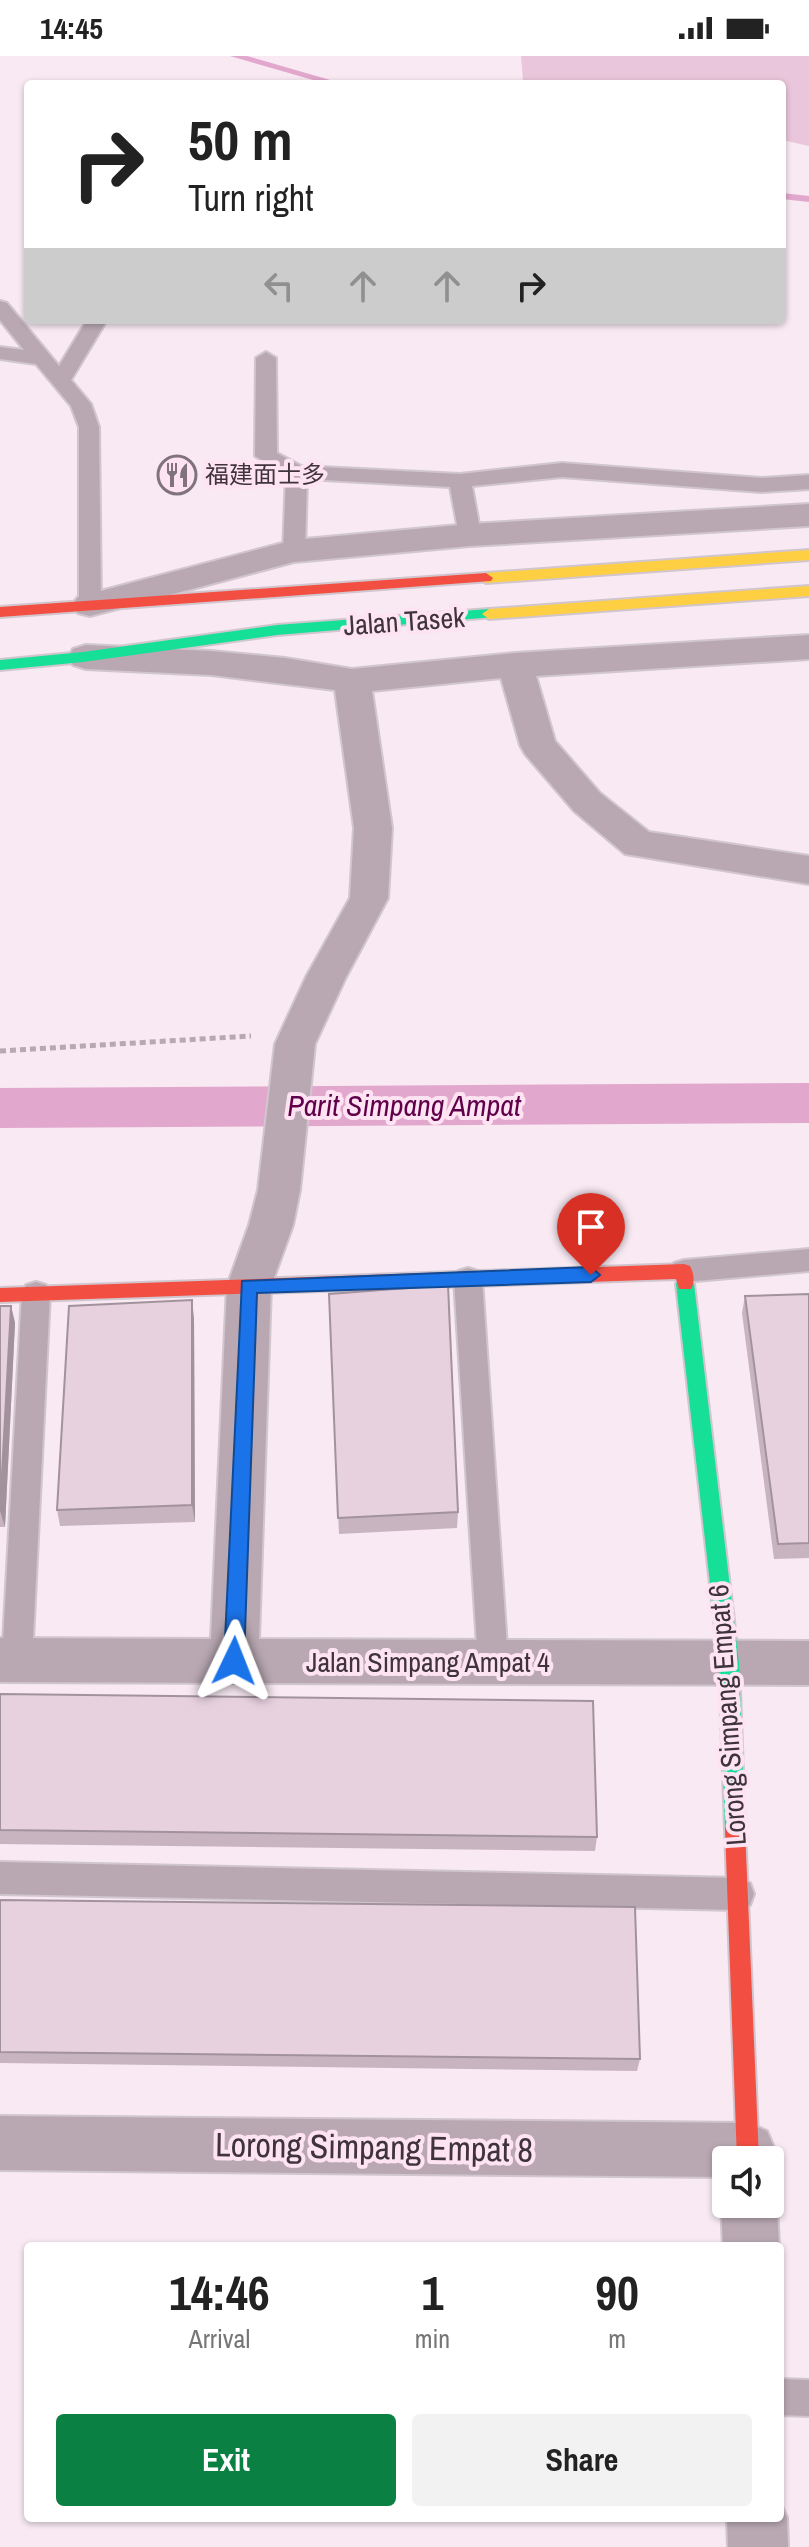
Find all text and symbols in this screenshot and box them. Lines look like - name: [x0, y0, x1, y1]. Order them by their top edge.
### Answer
- text: 14:45: [40, 8, 103, 48]
- text: 50 m: [188, 102, 293, 177]
- icon: right: [56, 112, 160, 216]
- text: Turn right: [188, 174, 313, 222]
- icon: left: [257, 264, 301, 308]
- icon: ahead: [341, 264, 385, 308]
- icon: ahead: [425, 264, 469, 308]
- icon: right: [509, 264, 553, 308]
- restaurant icon: 福建面士多: [156, 454, 198, 496]
- place label: 福建面士多: [205, 458, 325, 490]
- street label: Jalan Tasek: [342, 598, 466, 644]
- water label: Parit Simpang Ampat: [287, 1085, 522, 1125]
- pin: [557, 1193, 625, 1275]
- icon: arrive: [569, 1205, 613, 1249]
- street label: Lorong Simpang Empat 6: [699, 1583, 755, 1847]
- position arrow: [192, 1619, 276, 1703]
- street label: Jalan Simpang Ampat 4: [306, 1643, 550, 1681]
- street label: Lorong Simpang Empat 8: [215, 2121, 533, 2173]
- map controls: [712, 2146, 784, 2218]
- button: sound: [712, 2146, 784, 2218]
- text: 14:46: [169, 2260, 270, 2325]
- text: 1: [421, 2260, 443, 2325]
- text: 90: [595, 2260, 639, 2325]
- text: Arrival: [189, 2321, 250, 2356]
- text: min: [415, 2321, 450, 2356]
- text: m: [608, 2321, 626, 2356]
- button: Exit: [56, 2414, 396, 2506]
- button: Share: [412, 2414, 752, 2506]

